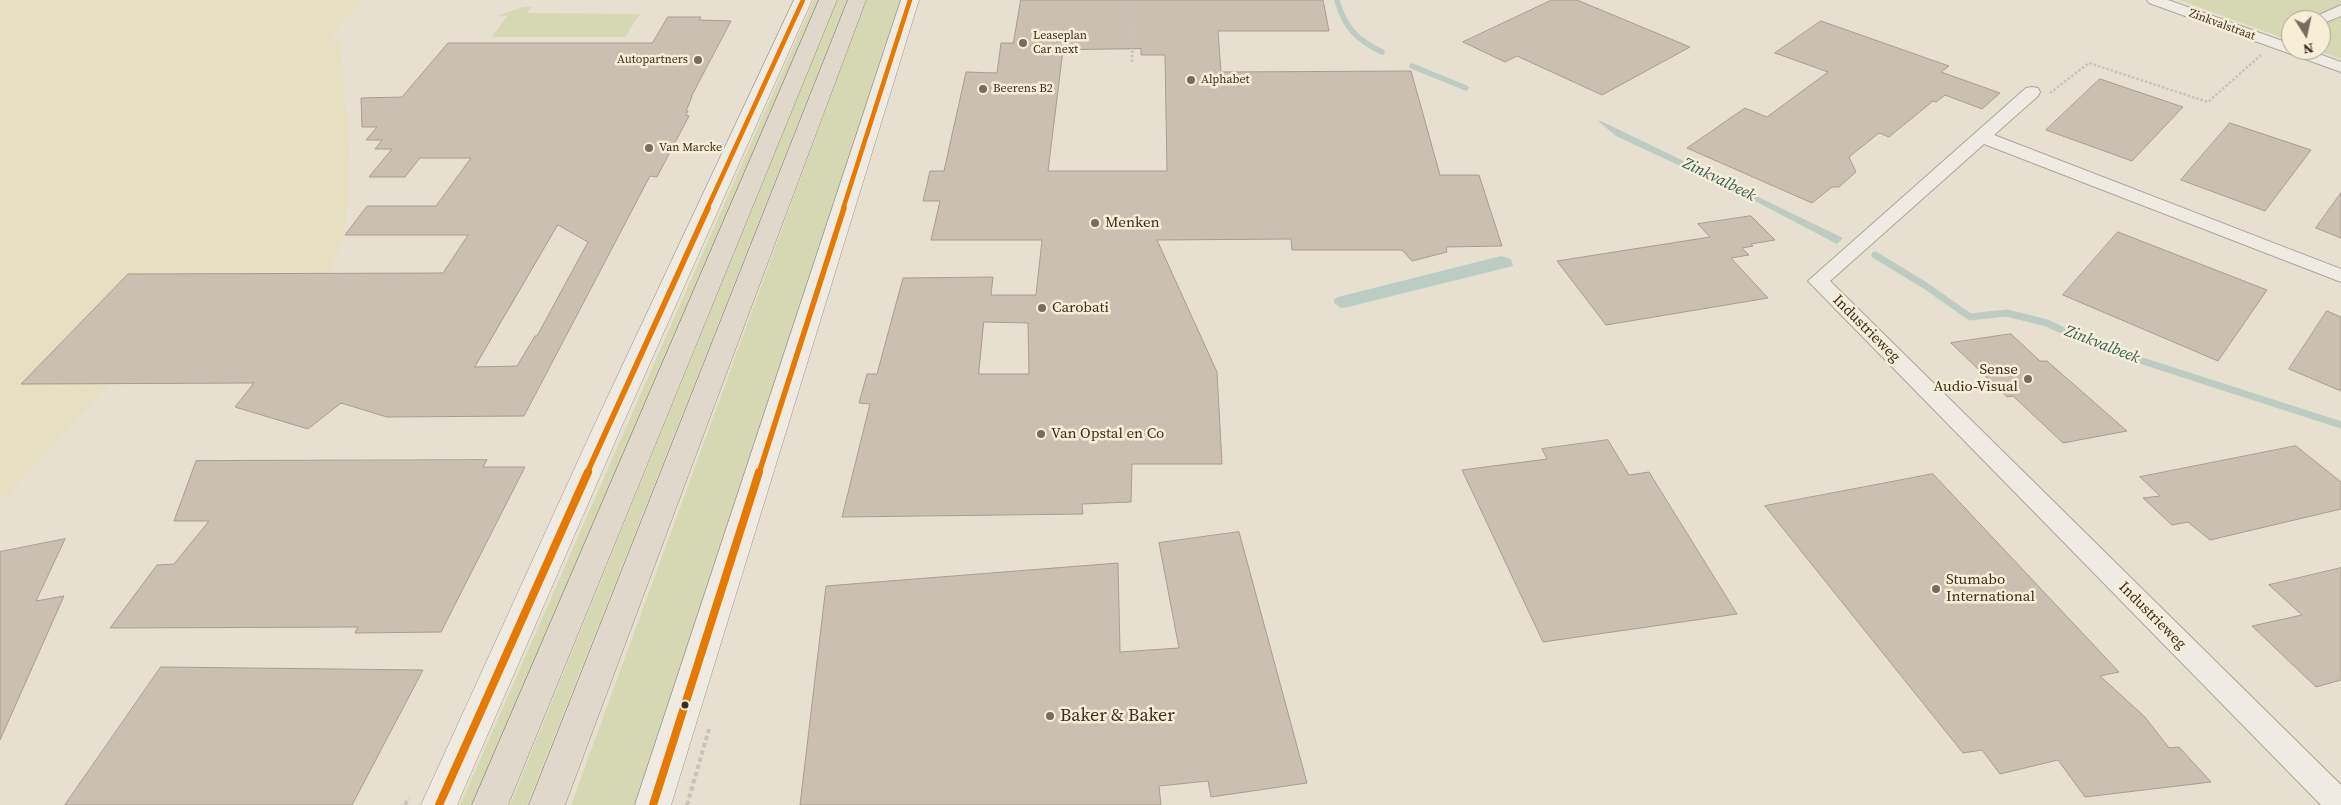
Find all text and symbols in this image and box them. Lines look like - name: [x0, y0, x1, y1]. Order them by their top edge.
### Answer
- street label: Zinkvalstraat: [2187, 6, 2257, 44]
- north arrow: [2281, 10, 2331, 60]
- place label: Leaseplan Car next: [1033, 29, 1087, 57]
- marker: Leaseplan Car next: [1017, 37, 1029, 49]
- text: N: [2302, 38, 2315, 60]
- place label: Autopartners: [617, 53, 688, 67]
- marker: Autopartners: [692, 54, 704, 66]
- place label: Alphabet: [1201, 73, 1249, 87]
- marker: Alphabet: [1185, 74, 1197, 86]
- place label: Beerens B2: [993, 82, 1053, 96]
- marker: Beerens B2: [977, 83, 989, 95]
- place label: Van Marcke: [659, 141, 722, 155]
- marker: Van Marcke: [643, 142, 655, 154]
- water label: Zinkvalbeek: [1679, 154, 1759, 206]
- place label: Menken: [1105, 214, 1160, 232]
- marker: Menken: [1089, 217, 1101, 229]
- street label: Industrieweg: [1829, 292, 1903, 366]
- place label: Carobati: [1052, 299, 1109, 317]
- marker: Carobati: [1036, 302, 1048, 314]
- water label: Zinkvalbeek: [2062, 322, 2142, 368]
- place label: Sense Audio-Visual: [1933, 361, 2018, 396]
- marker: Sense Audio-Visual: [2022, 373, 2034, 385]
- place label: Van Opstal en Co: [1051, 425, 1164, 443]
- marker: Van Opstal en Co: [1035, 428, 1047, 440]
- place label: Stumabo International: [1946, 571, 2035, 606]
- street label: Industrieweg: [2115, 579, 2189, 653]
- marker: Stumabo International: [1930, 583, 1942, 595]
- unlabelled marker: [680, 700, 690, 710]
- place label: Baker & Baker: [1060, 705, 1175, 727]
- marker: Baker & Baker: [1044, 710, 1056, 722]

